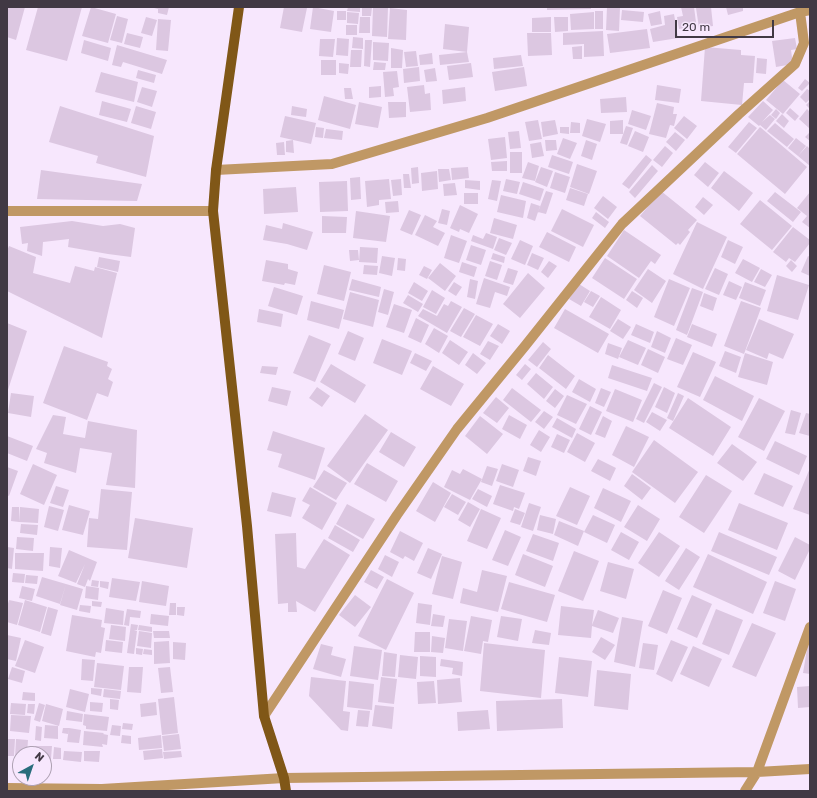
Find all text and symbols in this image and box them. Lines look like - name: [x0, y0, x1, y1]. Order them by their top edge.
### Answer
- scale bar: [677, 12, 776, 38]
- text: 20 m: [682, 20, 710, 34]
- north arrow: [12, 746, 52, 786]
- text: N: [32, 750, 47, 765]

